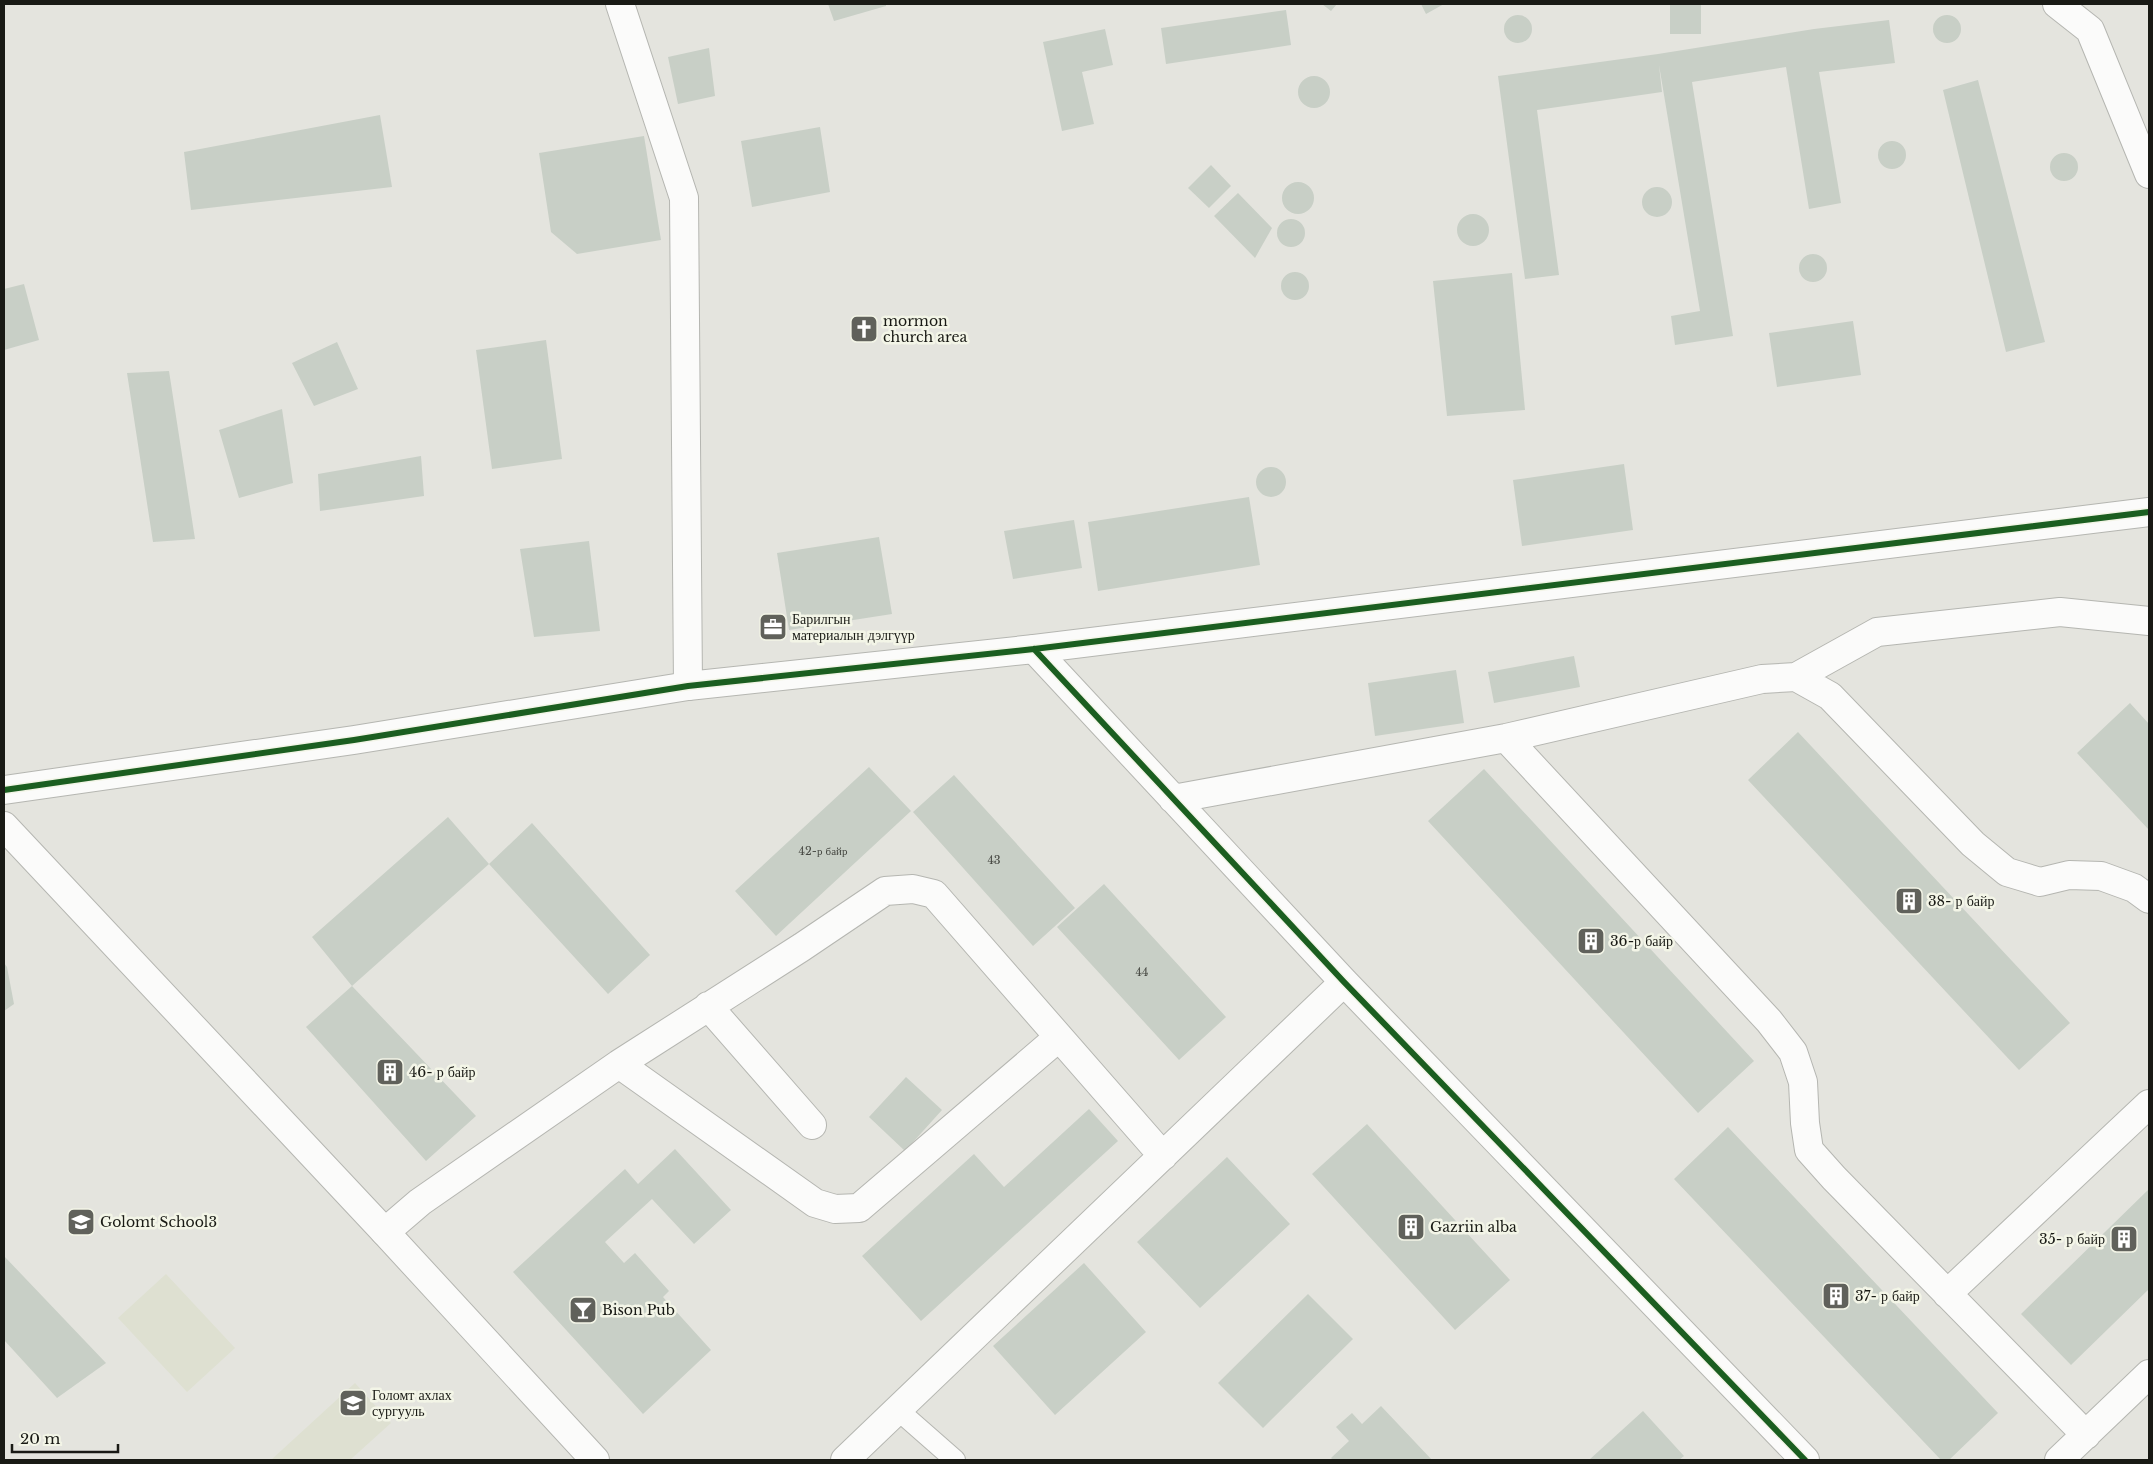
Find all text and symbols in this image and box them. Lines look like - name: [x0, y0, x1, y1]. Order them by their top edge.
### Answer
- place label: mormon church area: [883, 312, 967, 346]
- church icon: mormon church area: [849, 314, 879, 344]
- place label: Барилгын материалын дэлгүүр: [792, 610, 915, 644]
- office icon: Барилгын материалын дэлгүүр: [758, 612, 788, 642]
- house number: 42-р байр: [799, 844, 848, 858]
- house number: 43: [987, 853, 1001, 867]
- building icon: 38- р байр: [1894, 886, 1924, 916]
- place label: 38- р байр: [1928, 892, 1994, 910]
- building icon: 36-р байр: [1576, 926, 1606, 956]
- place label: 36-р байр: [1610, 932, 1673, 950]
- house number: 44: [1136, 965, 1148, 979]
- building icon: 46- р байр: [375, 1057, 405, 1087]
- place label: 46- р байр: [409, 1063, 476, 1081]
- school or university icon: Golomt School3: [66, 1207, 96, 1237]
- building icon: Gazriin alba: [1396, 1212, 1426, 1242]
- place label: Golomt School3: [100, 1213, 217, 1231]
- place label: Gazriin alba: [1430, 1218, 1517, 1236]
- building icon: 35- р байр: [2109, 1224, 2139, 1254]
- place label: 35- р байр: [2039, 1230, 2105, 1248]
- building icon: 37- р байр: [1821, 1281, 1851, 1311]
- place label: 37- р байр: [1855, 1287, 1920, 1305]
- bar icon: Bison Pub: [568, 1295, 598, 1325]
- place label: Bison Pub: [602, 1301, 675, 1319]
- place label: Голомт ахлах сургууль: [372, 1386, 452, 1420]
- school or university icon: Голомт ахлах сургууль: [338, 1388, 368, 1418]
- scale bar: [12, 1422, 119, 1454]
- text: 20 m: [20, 1429, 60, 1448]

